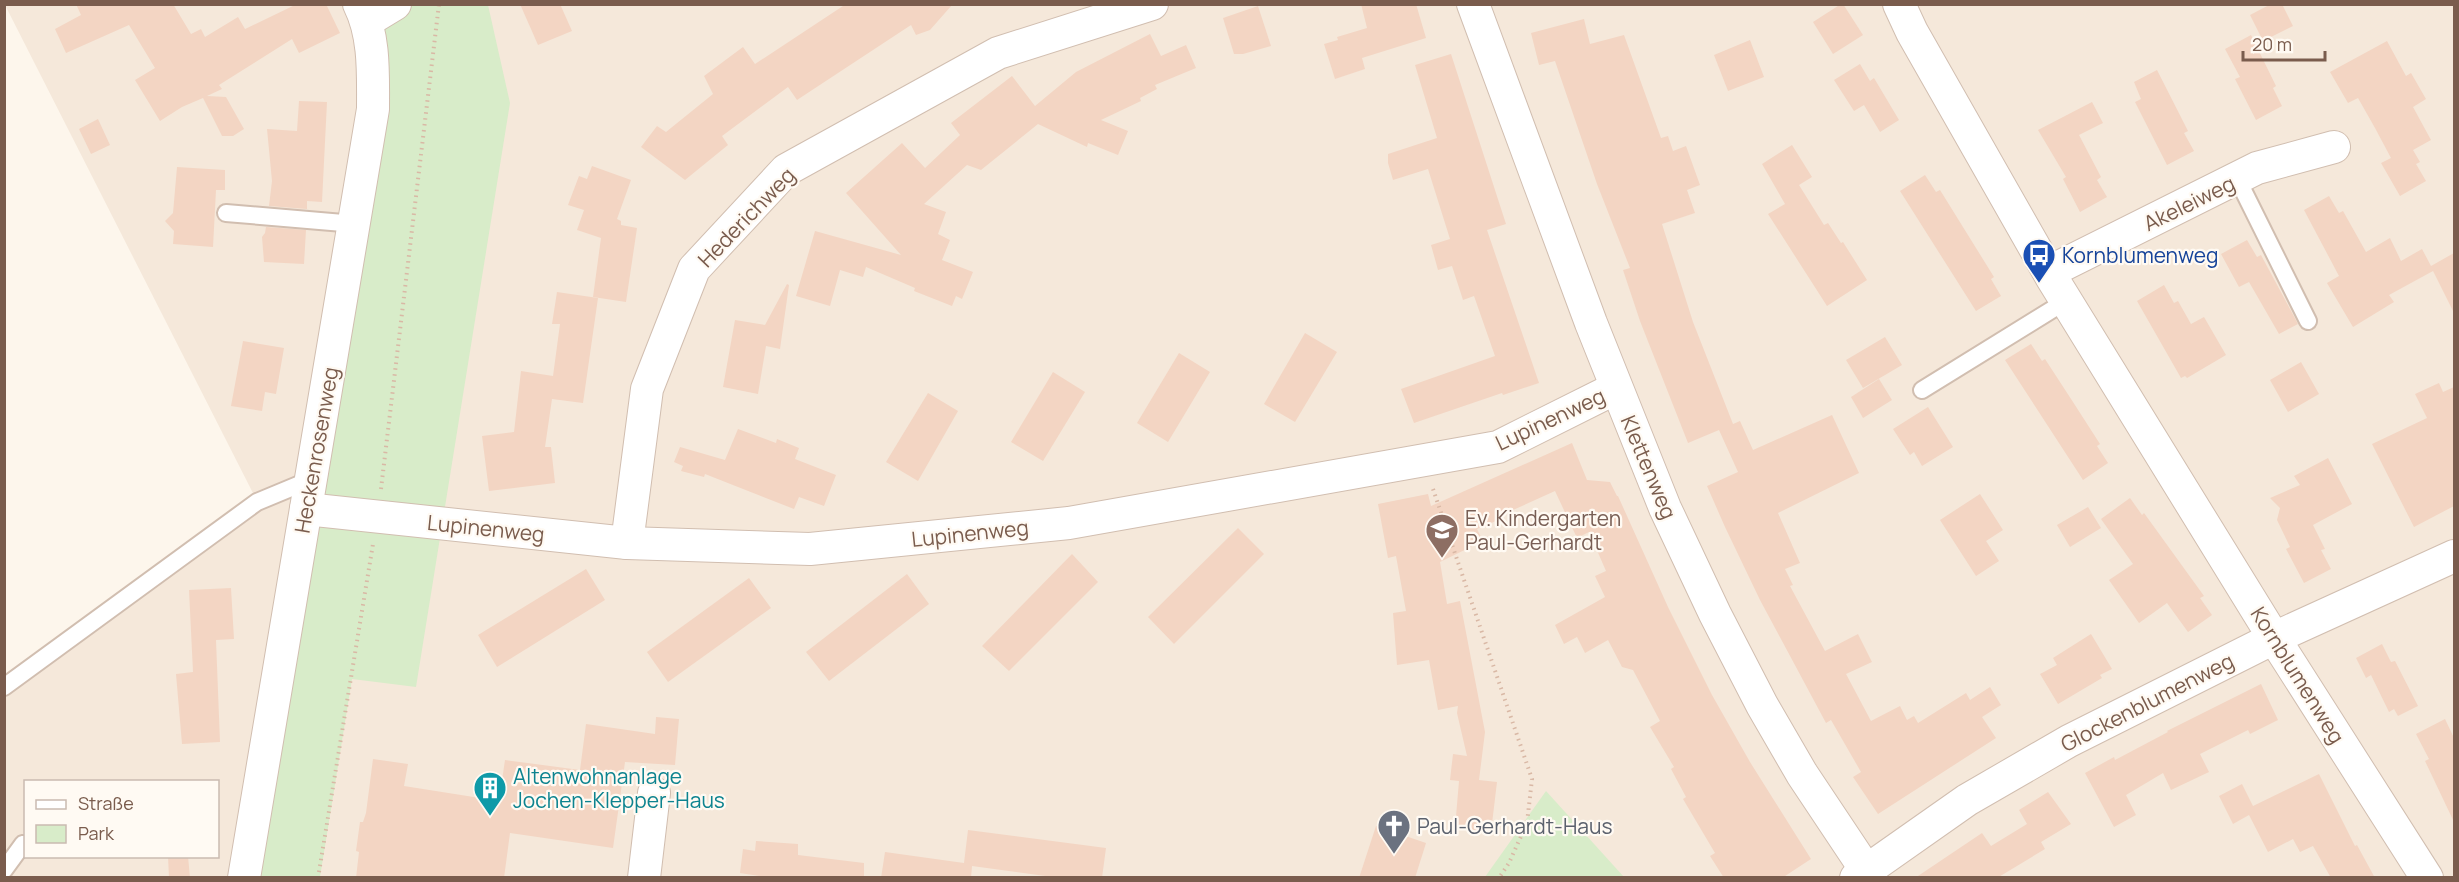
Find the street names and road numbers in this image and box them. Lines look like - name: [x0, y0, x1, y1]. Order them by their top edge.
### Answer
- street label: Hederichweg: [691, 161, 801, 273]
- street label: Akeleiweg: [2139, 169, 2239, 237]
- street label: Heckenrosenweg: [288, 365, 344, 535]
- street label: Lupinenweg: [1491, 381, 1609, 457]
- street label: Klettenweg: [1615, 411, 1683, 523]
- street label: Lupinenweg: [426, 508, 546, 548]
- street label: Lupinenweg: [910, 513, 1030, 553]
- street label: Kornblumenweg: [2245, 601, 2351, 749]
- street label: Glockenblumenweg: [2056, 646, 2238, 758]

